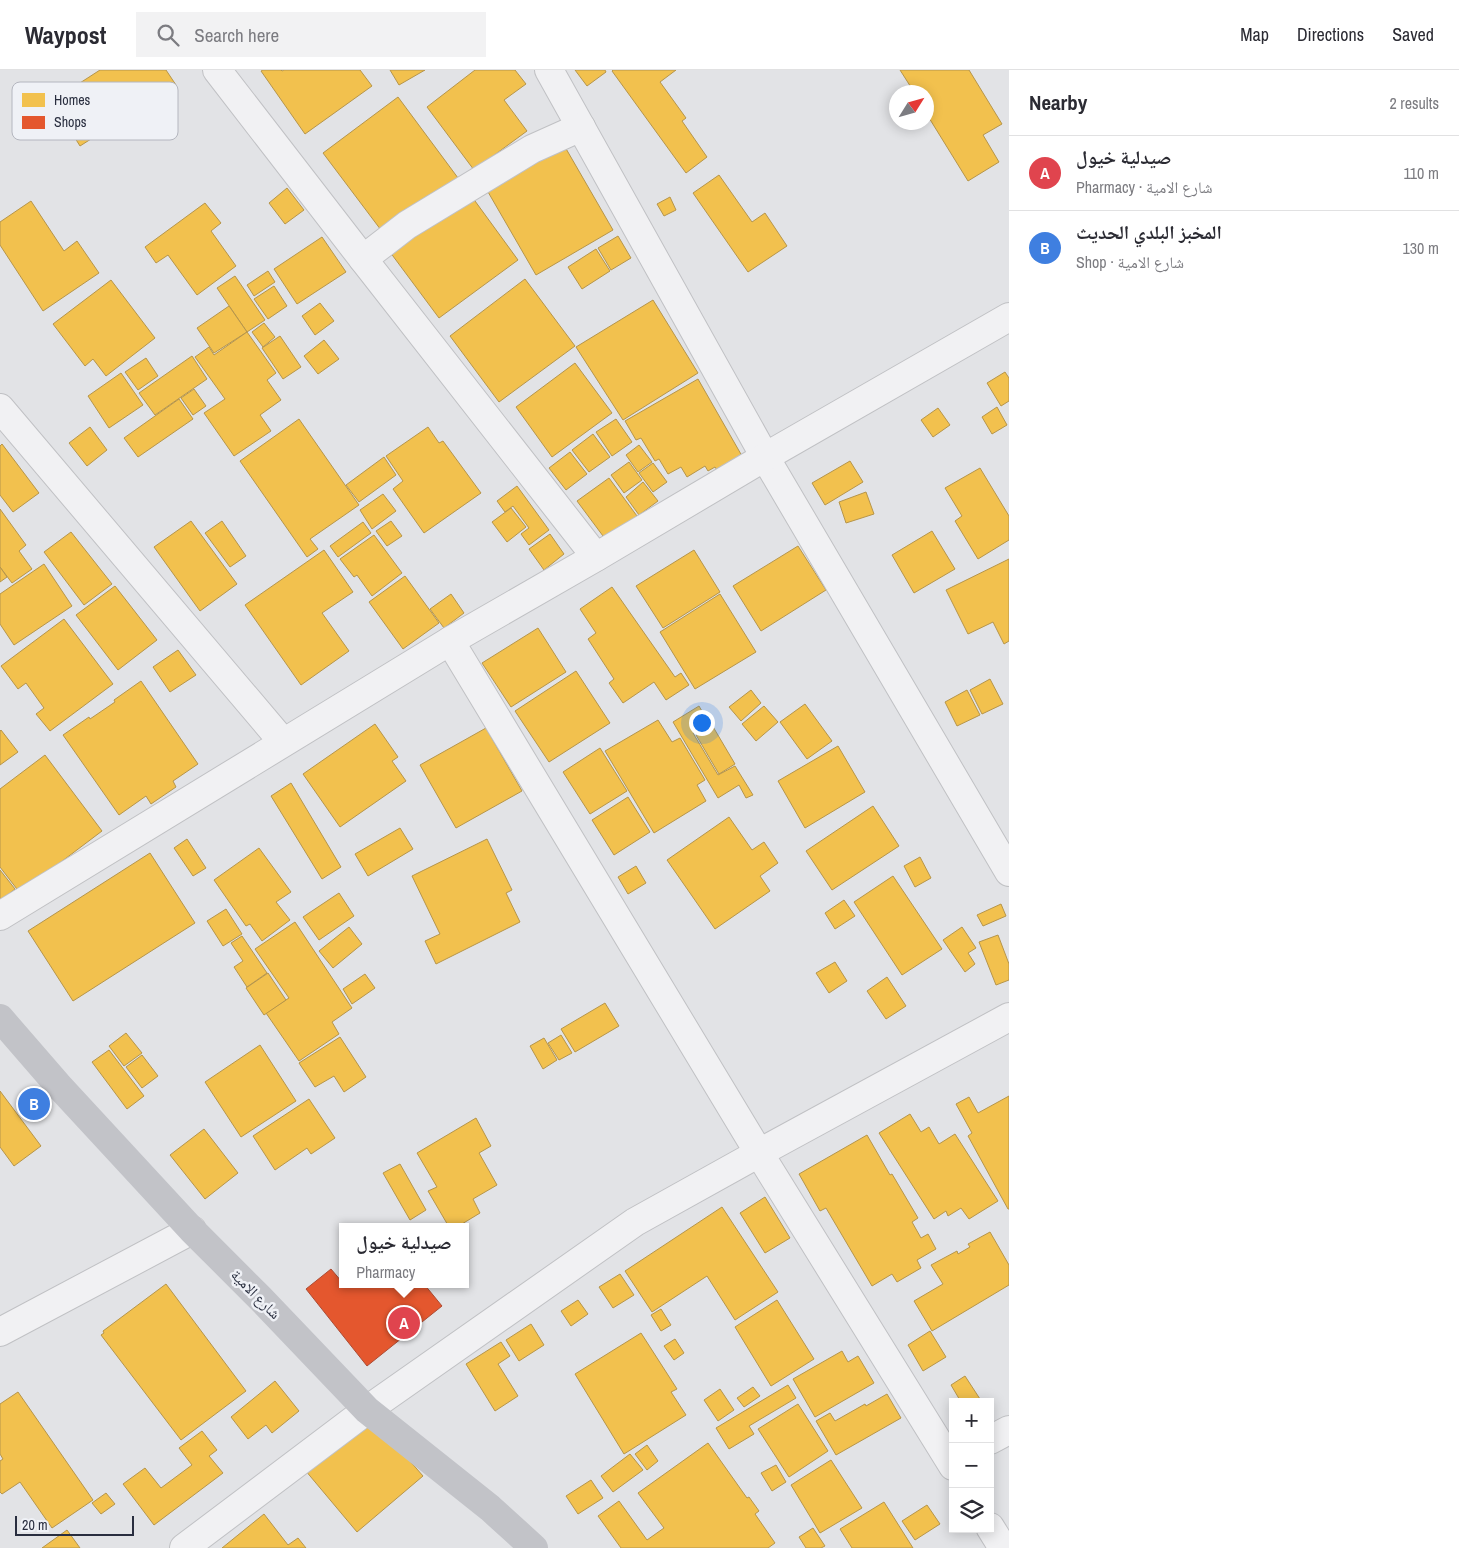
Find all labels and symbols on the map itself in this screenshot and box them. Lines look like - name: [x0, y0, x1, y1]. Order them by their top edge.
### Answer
- legend: [12, 82, 178, 140]
- north arrow: [889, 85, 934, 130]
- text: Homes: [54, 91, 91, 109]
- text: Shops: [54, 113, 87, 131]
- your location: [689, 710, 715, 736]
- pin: B: [18, 1085, 50, 1123]
- street label: شارع الامية: [227, 1265, 286, 1324]
- pin: A: [388, 1304, 420, 1342]
- scale bar: [15, 1513, 134, 1536]

